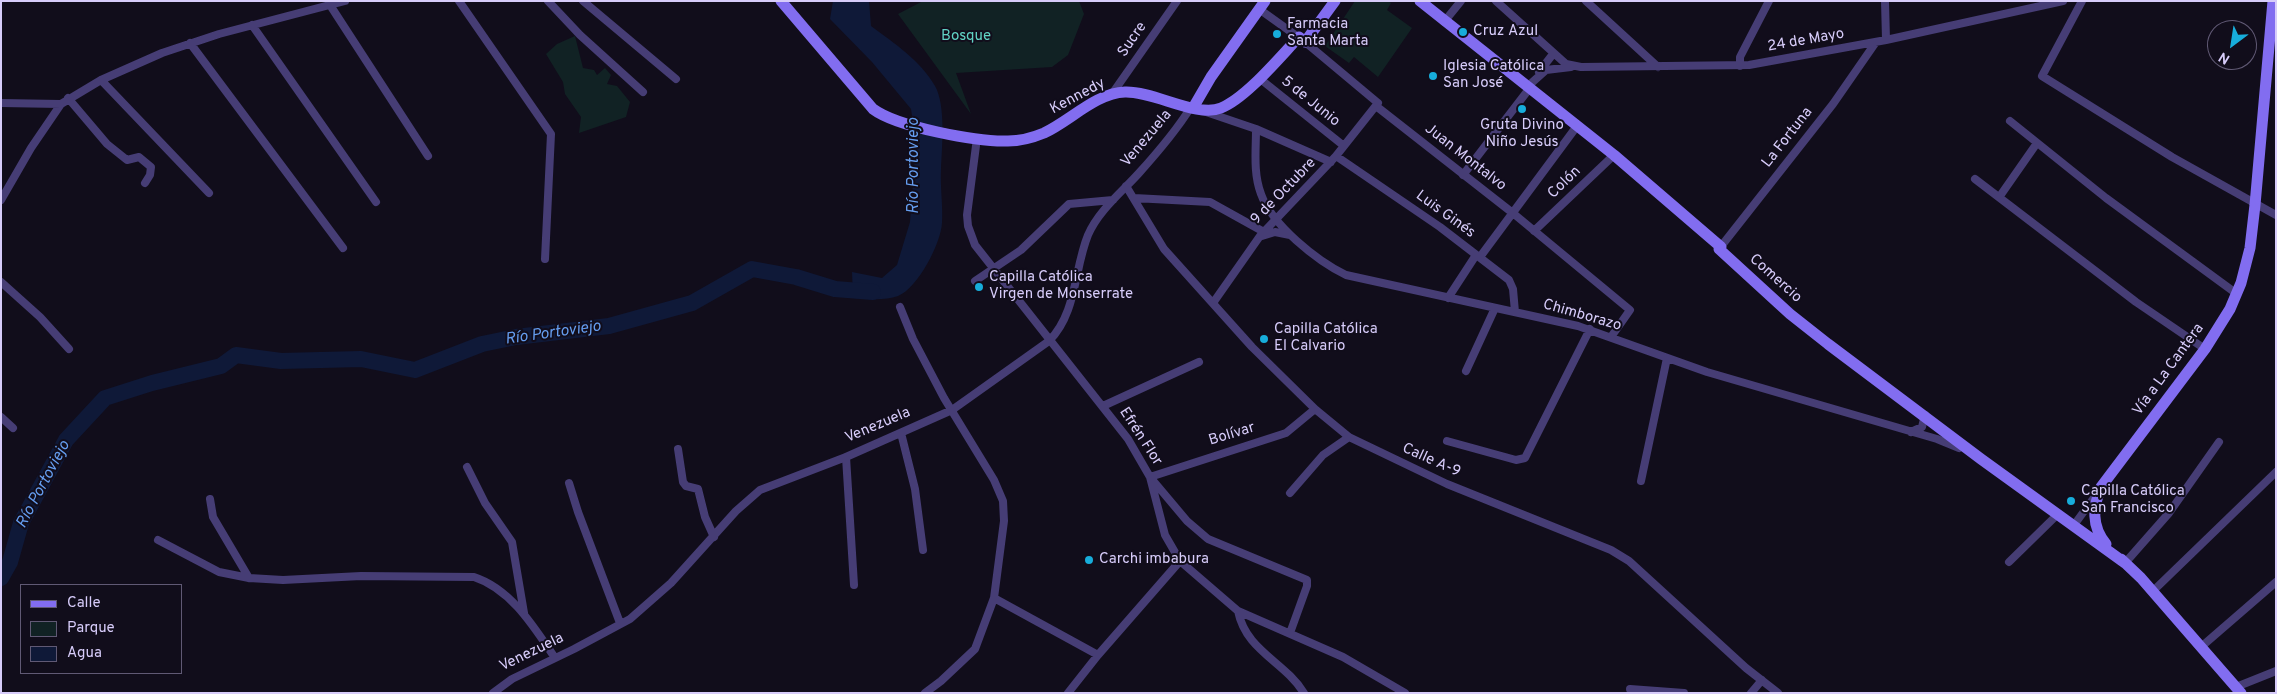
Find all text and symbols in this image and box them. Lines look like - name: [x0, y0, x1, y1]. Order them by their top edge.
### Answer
- place label: Farmacia Santa Marta: [1287, 16, 1368, 51]
- street label: Sucre: [1115, 19, 1151, 61]
- north arrow: [2207, 20, 2257, 70]
- place label: Cruz Azul: [1473, 23, 1538, 41]
- street label: 24 de Mayo: [1766, 25, 1846, 57]
- marker: Cruz Azul: [1457, 26, 1469, 38]
- park label: Bosque: [941, 28, 991, 46]
- marker: Farmacia Santa Marta: [1271, 28, 1283, 40]
- text: N: [2216, 48, 2233, 67]
- place label: Iglesia Católica San José: [1443, 58, 1544, 93]
- marker: Iglesia Católica San José: [1427, 70, 1439, 82]
- street label: 5 de Junio: [1277, 73, 1343, 131]
- street label: Kennedy: [1047, 75, 1109, 119]
- marker: Gruta Divino Niño Jesús: [1516, 103, 1528, 115]
- street label: La Fortuna: [1759, 104, 1817, 172]
- street label: Venezuela: [1118, 107, 1176, 171]
- place label: Gruta Divino Niño Jesús: [1480, 117, 1564, 152]
- water label: Río Portoviejo: [905, 118, 925, 214]
- street label: Juan Montalvo: [1421, 121, 1509, 195]
- street label: 9 de Octubre: [1248, 155, 1320, 229]
- street label: Colón: [1545, 163, 1585, 203]
- street label: Luis Ginés: [1412, 187, 1478, 243]
- street label: Comercio: [1745, 251, 1805, 307]
- place label: Capilla Católica Virgen de Monserrate: [989, 269, 1133, 304]
- marker: Capilla Católica Virgen de Monserrate: [973, 281, 985, 293]
- street label: Chimborazo: [1541, 296, 1623, 336]
- water label: Río Portoviejo: [504, 318, 602, 350]
- street label: Vía a La Cantera: [2130, 320, 2208, 420]
- place label: Capilla Católica El Calvario: [1274, 321, 1378, 356]
- marker: Capilla Católica El Calvario: [1258, 333, 1270, 345]
- street label: Venezuela: [843, 404, 913, 448]
- street label: Efrén Flor: [1115, 404, 1165, 470]
- street label: Bolívar: [1207, 419, 1257, 451]
- water label: Río Portoviejo: [13, 438, 75, 532]
- street label: Calle A-9: [1399, 440, 1463, 482]
- place label: Capilla Católica San Francisco: [2081, 483, 2185, 518]
- marker: Capilla Católica San Francisco: [2065, 495, 2077, 507]
- place label: Carchi imbabura: [1099, 551, 1209, 569]
- marker: Carchi imbabura: [1083, 554, 1095, 566]
- legend: [20, 584, 182, 674]
- text: Calle: [67, 594, 101, 613]
- text: Parque: [67, 619, 115, 638]
- street label: Venezuela: [497, 630, 567, 676]
- text: Agua: [67, 644, 102, 663]

